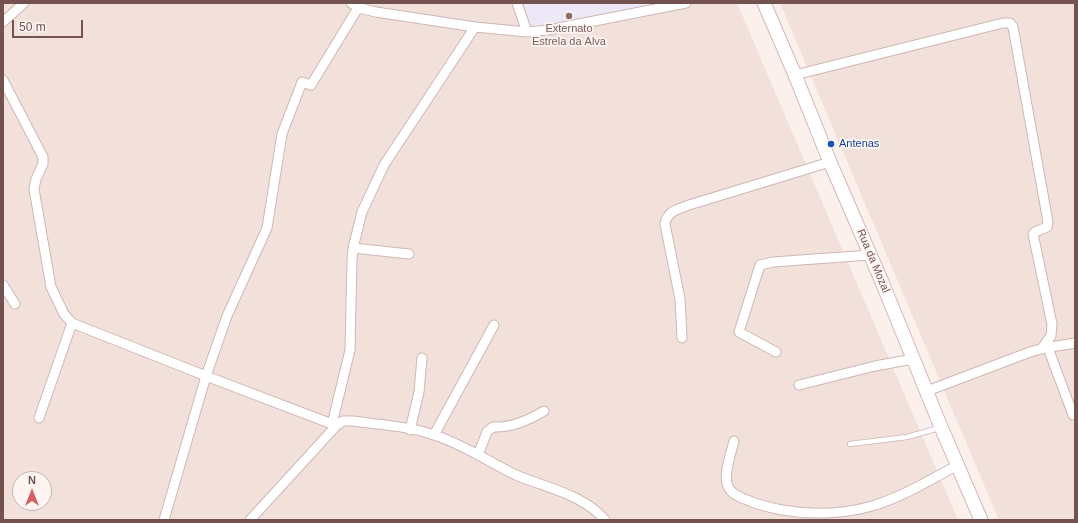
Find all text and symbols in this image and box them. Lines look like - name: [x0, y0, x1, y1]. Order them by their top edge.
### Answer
- marker: Externato Estrela da Alva: [564, 11, 574, 21]
- scale bar: [14, 12, 85, 38]
- text: 50 m: [19, 20, 46, 34]
- place label: Externato Estrela da Alva: [532, 22, 606, 48]
- place label: Antenas: [839, 137, 879, 151]
- marker: Antenas: [826, 139, 836, 149]
- street label: Rua da Mozal: [854, 227, 892, 295]
- north arrow: [12, 471, 52, 511]
- text: N: [28, 474, 36, 486]

